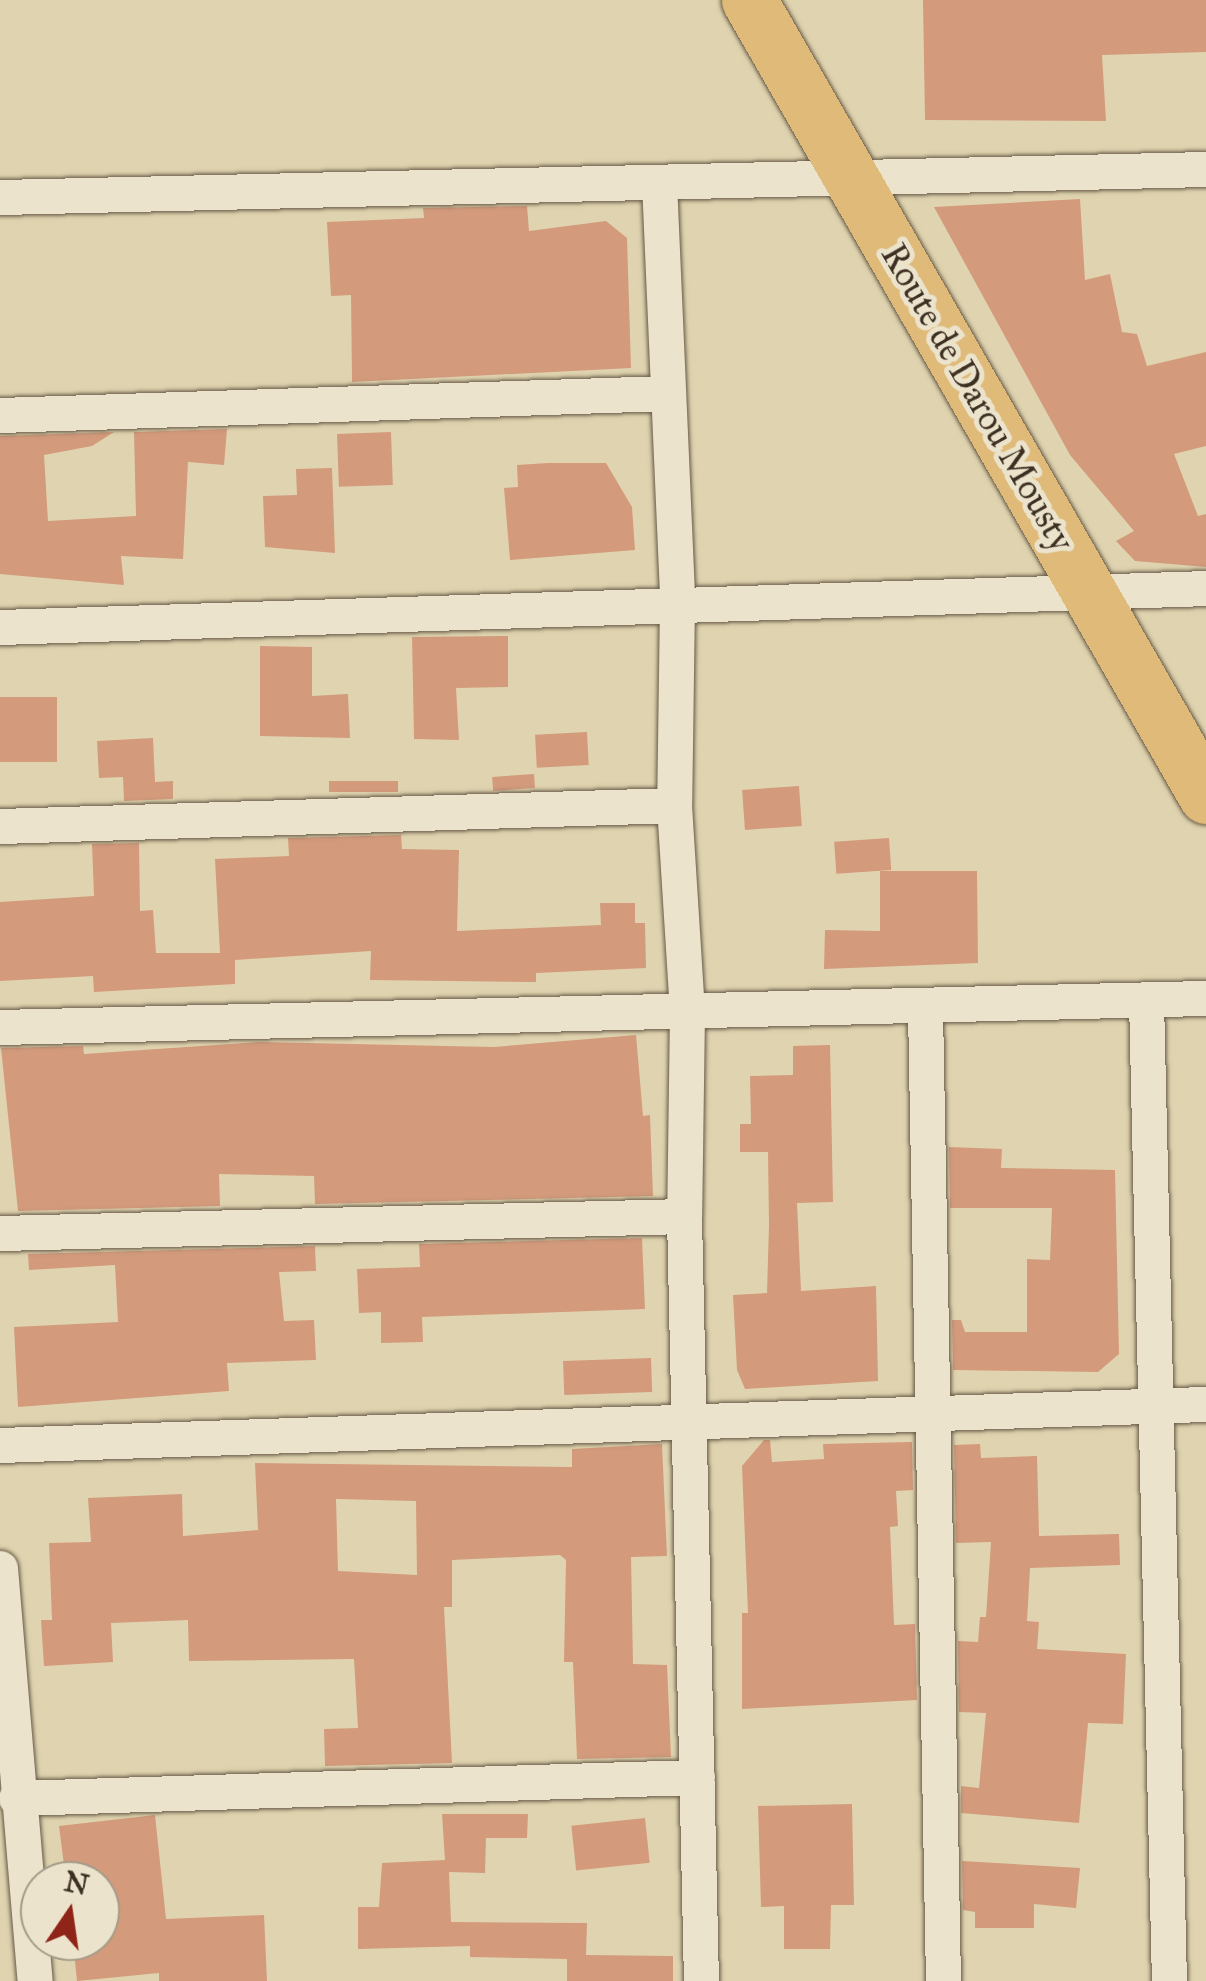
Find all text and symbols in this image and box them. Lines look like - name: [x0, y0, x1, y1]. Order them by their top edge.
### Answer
- street label: Route de Darou Mousty: [872, 237, 1082, 559]
- north arrow: [20, 1861, 120, 1961]
- text: N: [61, 1864, 92, 1903]

